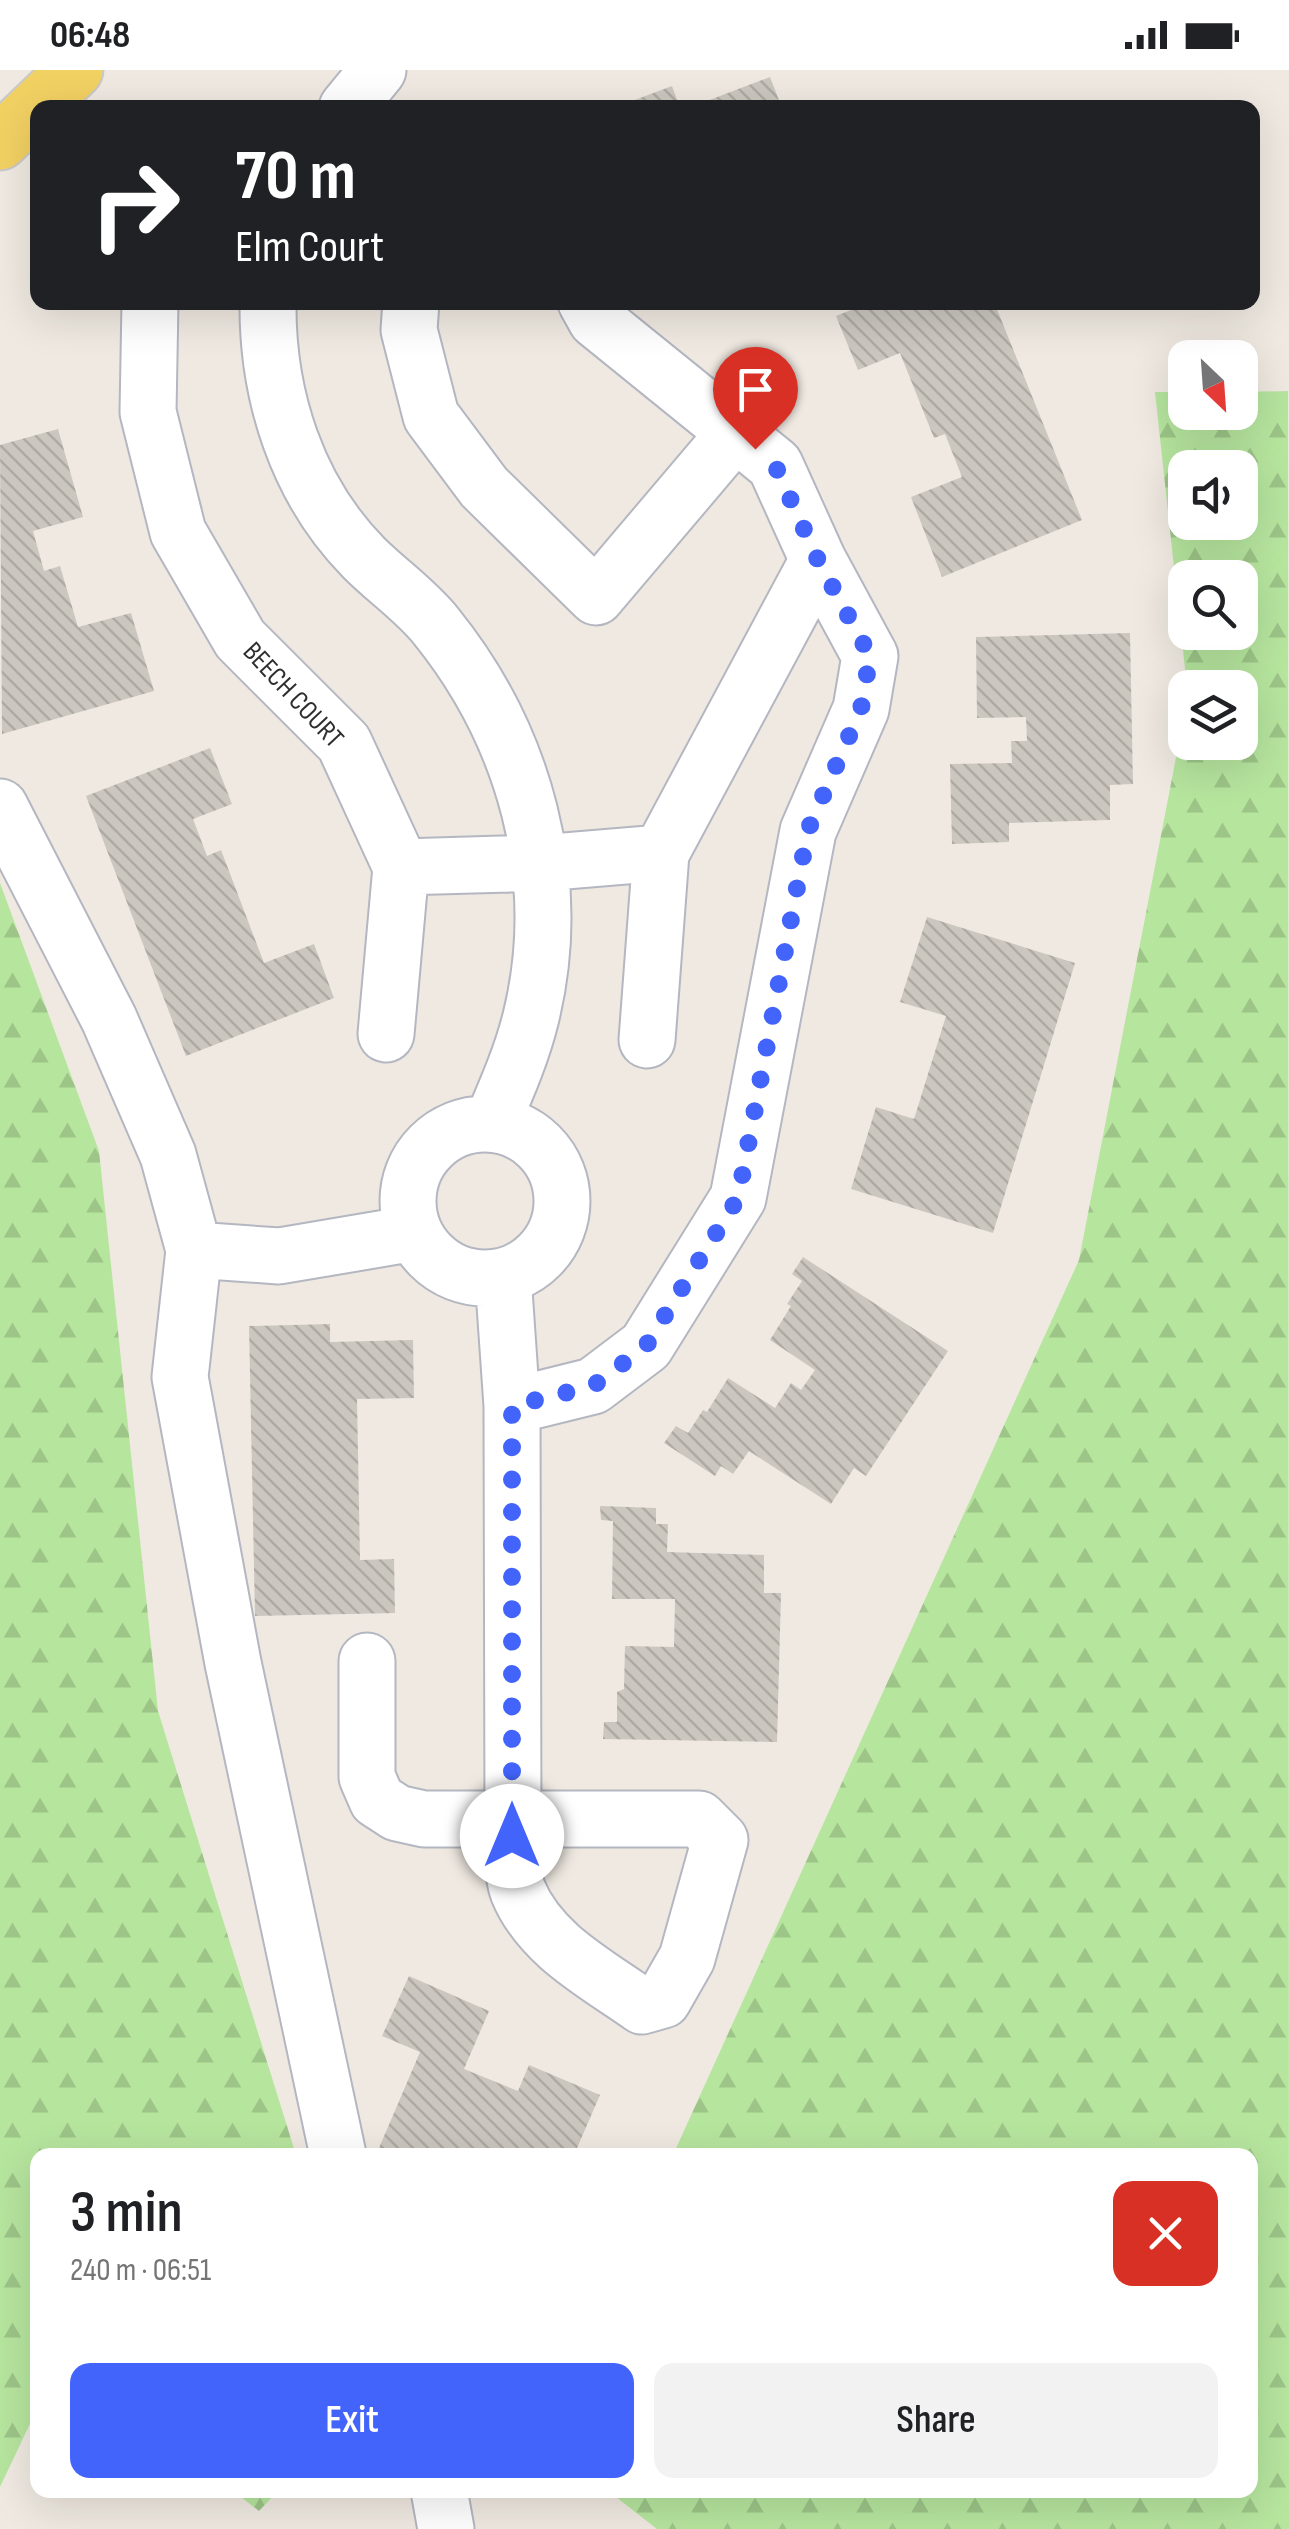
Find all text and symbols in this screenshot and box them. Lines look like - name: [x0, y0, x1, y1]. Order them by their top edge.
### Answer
- text: 06:48: [50, 13, 130, 58]
- text: 70 m: [235, 135, 356, 219]
- icon: right: [70, 140, 200, 270]
- text: Elm Court: [235, 220, 384, 275]
- north arrow: [1168, 340, 1258, 430]
- map controls: [1168, 340, 1258, 760]
- pin: [713, 347, 798, 450]
- icon: arrive: [728, 362, 783, 417]
- button: sound: [1168, 450, 1258, 540]
- button: search: [1168, 560, 1258, 650]
- street label: BEECH COURT: [236, 635, 350, 755]
- button: layers: [1168, 670, 1258, 760]
- position arrow: [460, 1784, 564, 1888]
- text: 3 min: [70, 2177, 183, 2249]
- button: close: [1113, 2181, 1218, 2286]
- text: 240 m · 06:51: [70, 2251, 211, 2290]
- button: Exit: [70, 2363, 634, 2478]
- button: Share: [654, 2363, 1218, 2478]

